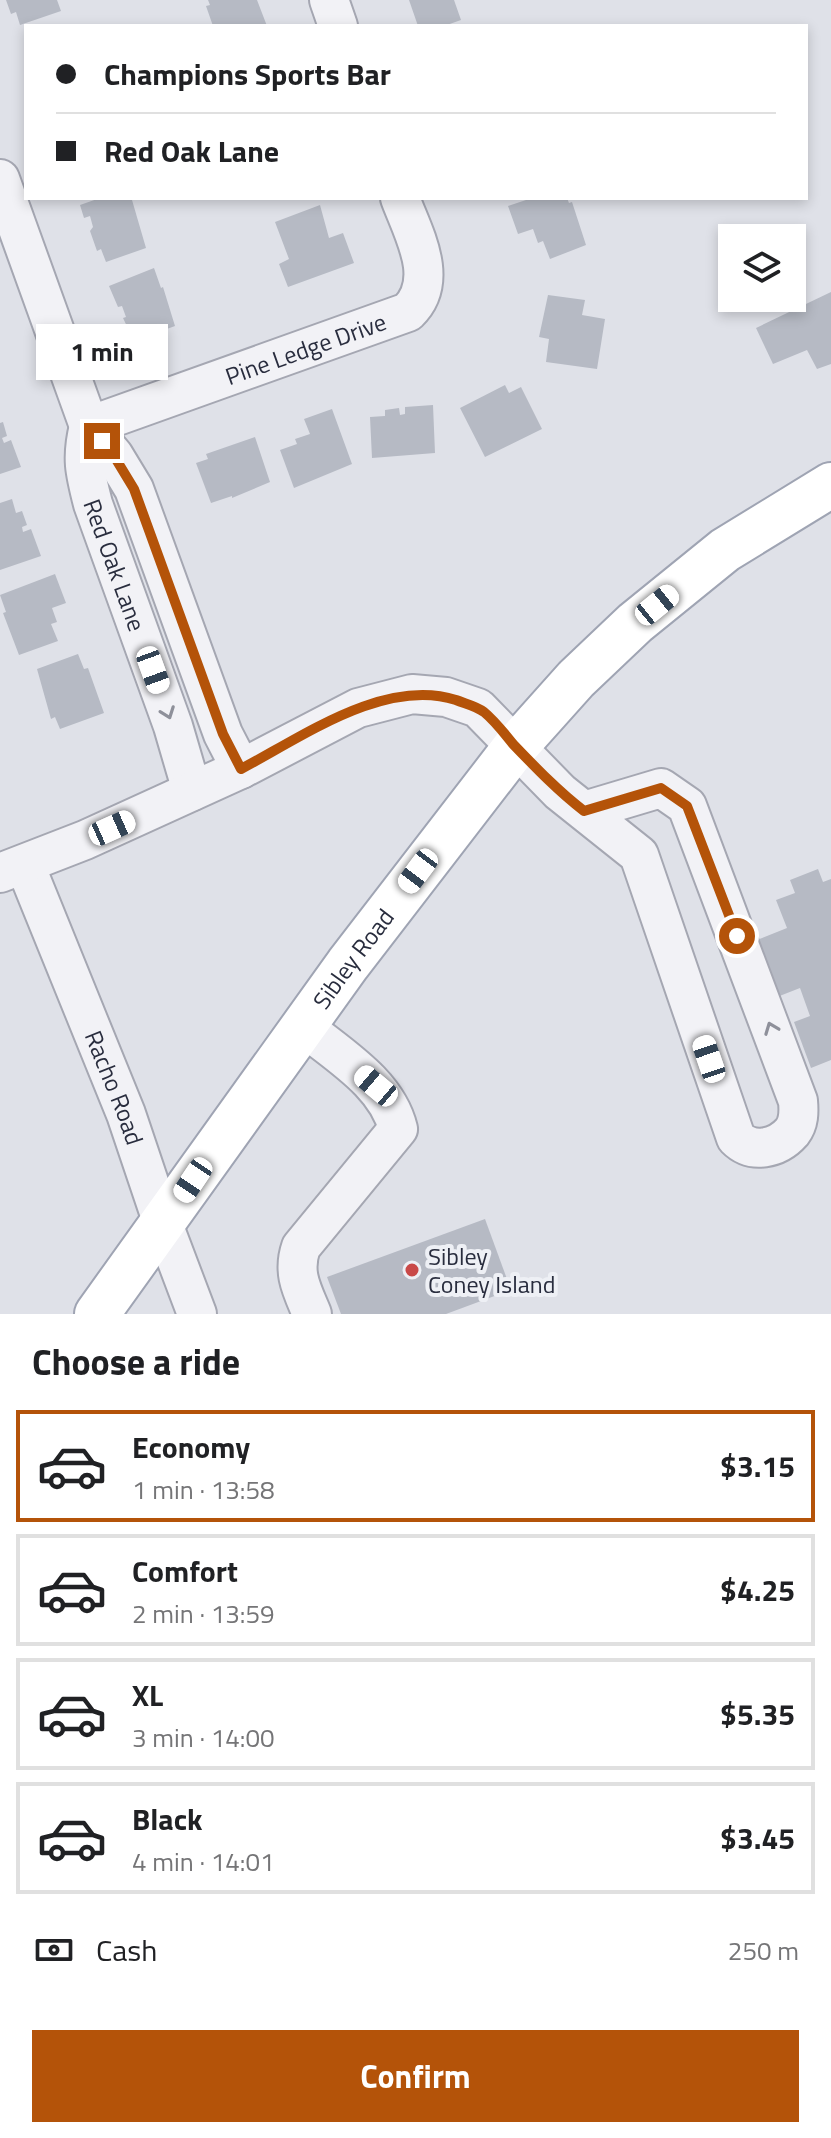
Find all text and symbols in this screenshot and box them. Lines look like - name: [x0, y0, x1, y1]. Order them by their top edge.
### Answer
- text: Champions Sports Bar: [104, 51, 391, 97]
- text: Red Oak Lane: [104, 128, 279, 174]
- map controls: [718, 224, 806, 312]
- button: layers: [718, 224, 806, 312]
- street label: Pine Ledge Drive: [220, 303, 391, 394]
- callout: 1 min: [36, 325, 168, 381]
- text: 1 min: [70, 332, 134, 371]
- route end: [84, 423, 120, 459]
- street label: Red Oak Lane: [75, 494, 155, 636]
- car: [631, 581, 683, 629]
- car: [134, 643, 172, 697]
- one-way arrow: [159, 705, 175, 719]
- car: [85, 807, 139, 849]
- car: [394, 845, 442, 897]
- street label: Sibley Road: [303, 901, 402, 1016]
- route start: [719, 918, 755, 954]
- one-way arrow: [764, 1022, 781, 1036]
- street label: Racho Road: [76, 1025, 153, 1149]
- car: [690, 1032, 728, 1086]
- car: [350, 1061, 402, 1111]
- car: [170, 1153, 216, 1207]
- place label: Sibley Coney Island: [428, 1238, 555, 1302]
- marker: Sibley Coney Island: [403, 1261, 421, 1279]
- text: Choose a ride: [32, 1334, 240, 1389]
- text: Economy: [132, 1424, 250, 1470]
- icon: car: [36, 1430, 108, 1502]
- text: $3.15: [720, 1443, 795, 1489]
- text: 1 min · 13:58: [132, 1470, 275, 1509]
- text: Comfort: [132, 1548, 238, 1594]
- icon: car: [36, 1554, 108, 1626]
- text: $4.25: [720, 1567, 795, 1613]
- text: 2 min · 13:59: [132, 1594, 275, 1633]
- text: XL: [132, 1672, 163, 1718]
- icon: car: [36, 1678, 108, 1750]
- text: $5.35: [720, 1691, 795, 1737]
- text: 3 min · 14:00: [132, 1718, 275, 1757]
- text: Black: [132, 1796, 203, 1842]
- icon: car: [36, 1802, 108, 1874]
- text: $3.45: [720, 1815, 795, 1861]
- text: 4 min · 14:01: [132, 1842, 275, 1881]
- text: Cash: [96, 1927, 157, 1973]
- icon: cash: [32, 1928, 76, 1972]
- text: 250 m: [728, 1931, 799, 1970]
- button: Confirm: [32, 2030, 799, 2122]

